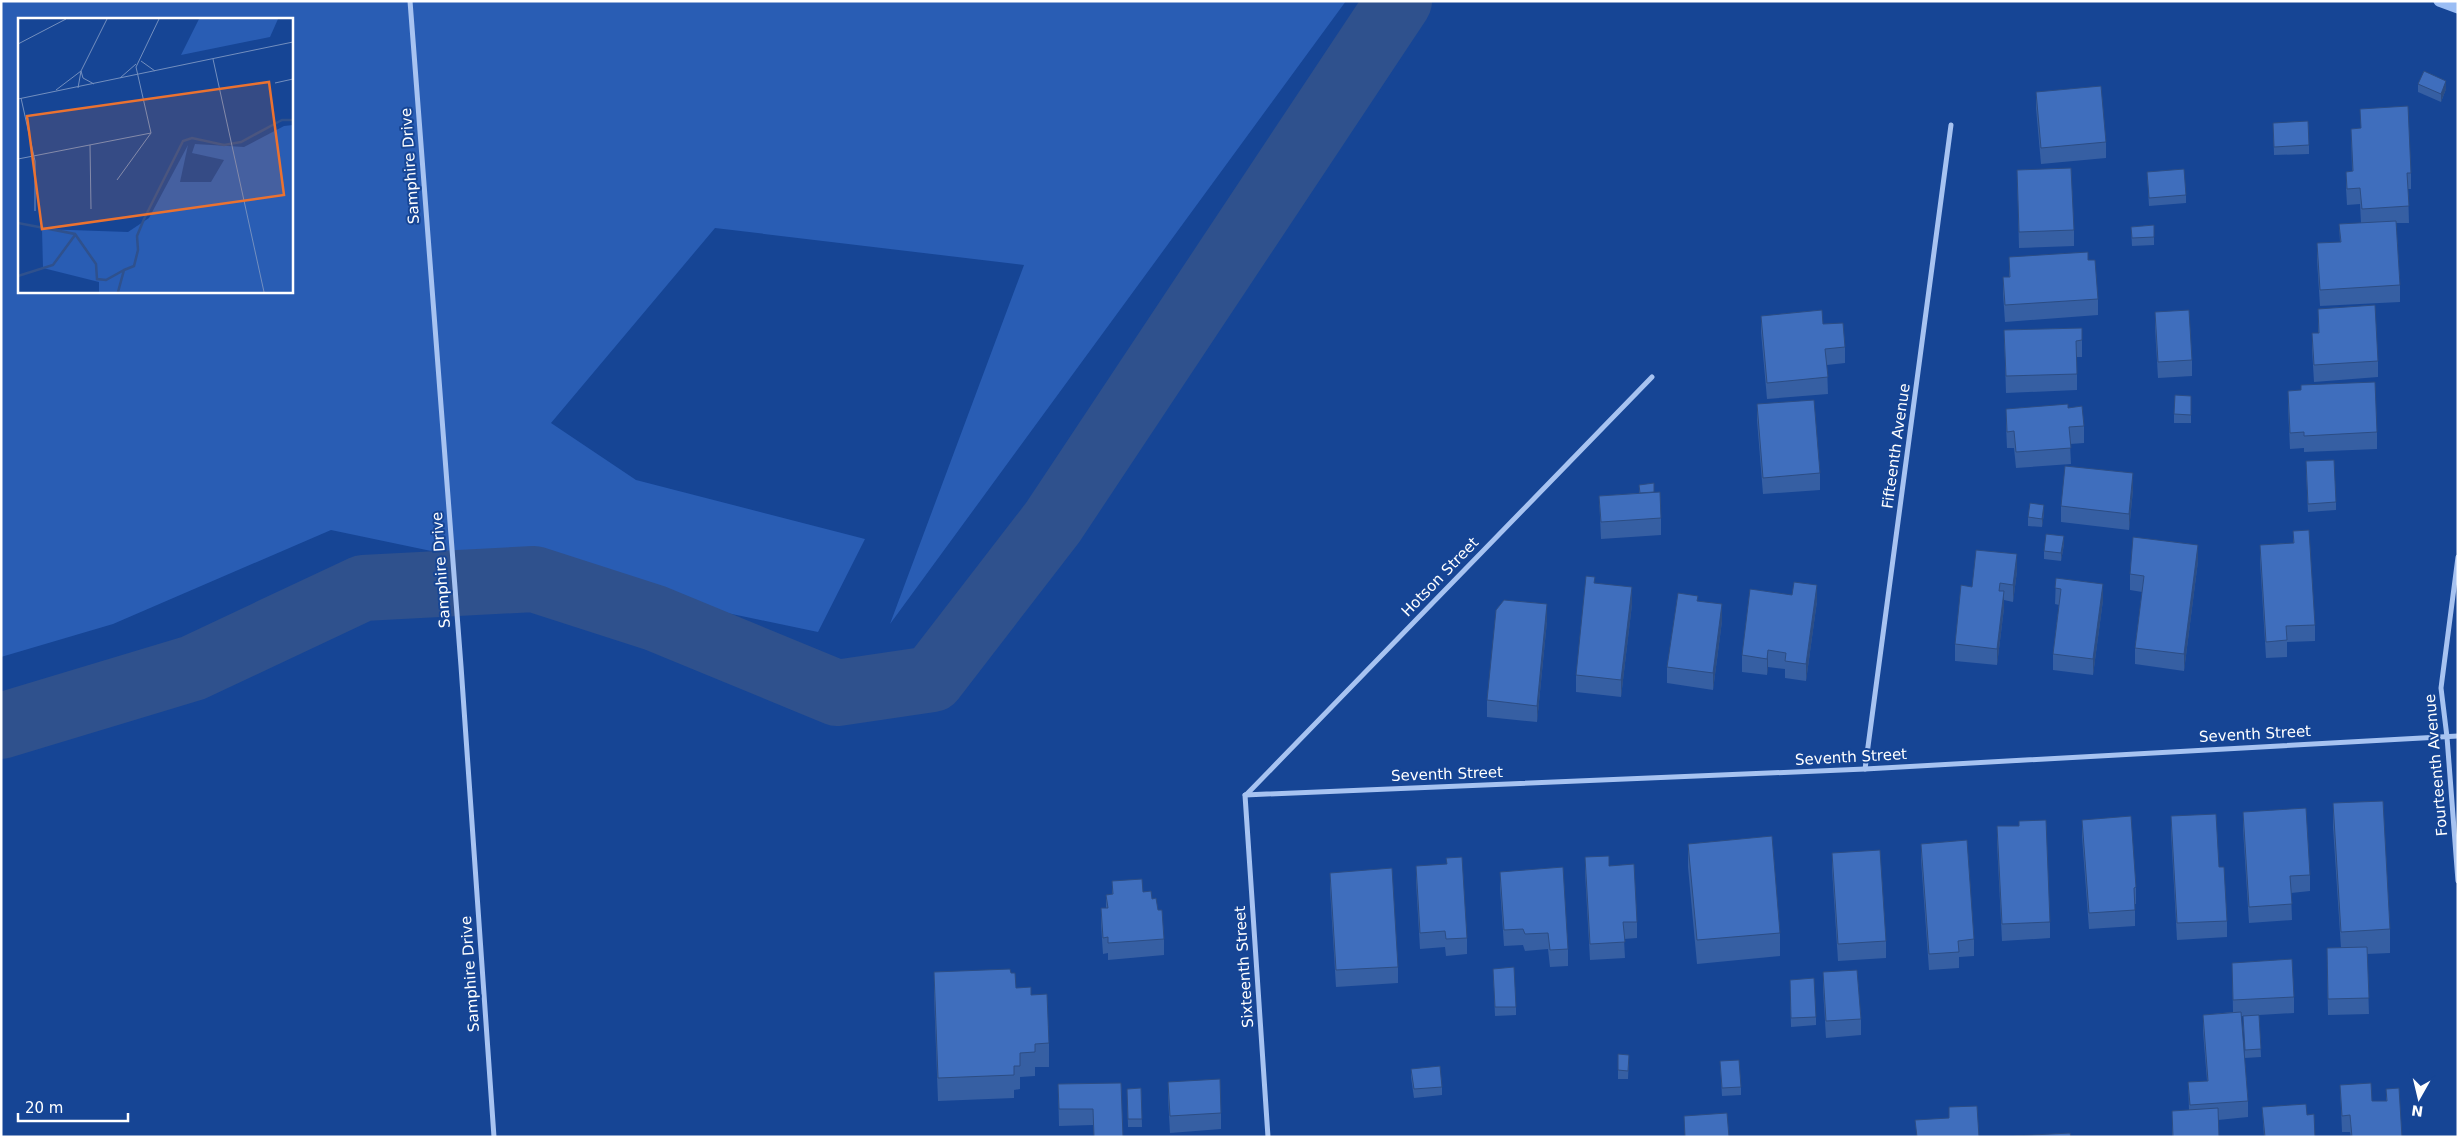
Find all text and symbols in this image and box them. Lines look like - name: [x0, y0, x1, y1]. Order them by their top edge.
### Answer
- inset map: [18, 18, 292, 292]
- street label: Samphire Drive: [397, 107, 423, 225]
- street label: Fifteenth Avenue: [1878, 382, 1914, 510]
- street label: Samphire Drive: [428, 511, 454, 629]
- street label: Hotson Street: [1398, 534, 1482, 620]
- street label: Fourteenth Avenue: [2421, 693, 2451, 837]
- street label: Seventh Street: [2199, 722, 2312, 746]
- street label: Seventh Street: [1795, 745, 1908, 769]
- street label: Seventh Street: [1391, 763, 1503, 785]
- street label: Sixteenth Street: [1231, 905, 1257, 1029]
- street label: Samphire Drive: [457, 915, 483, 1033]
- north arrow: [2394, 1073, 2444, 1123]
- scale bar: [18, 1090, 128, 1122]
- text: 20 m: [25, 1099, 63, 1117]
- text: N: [2410, 1102, 2424, 1120]

